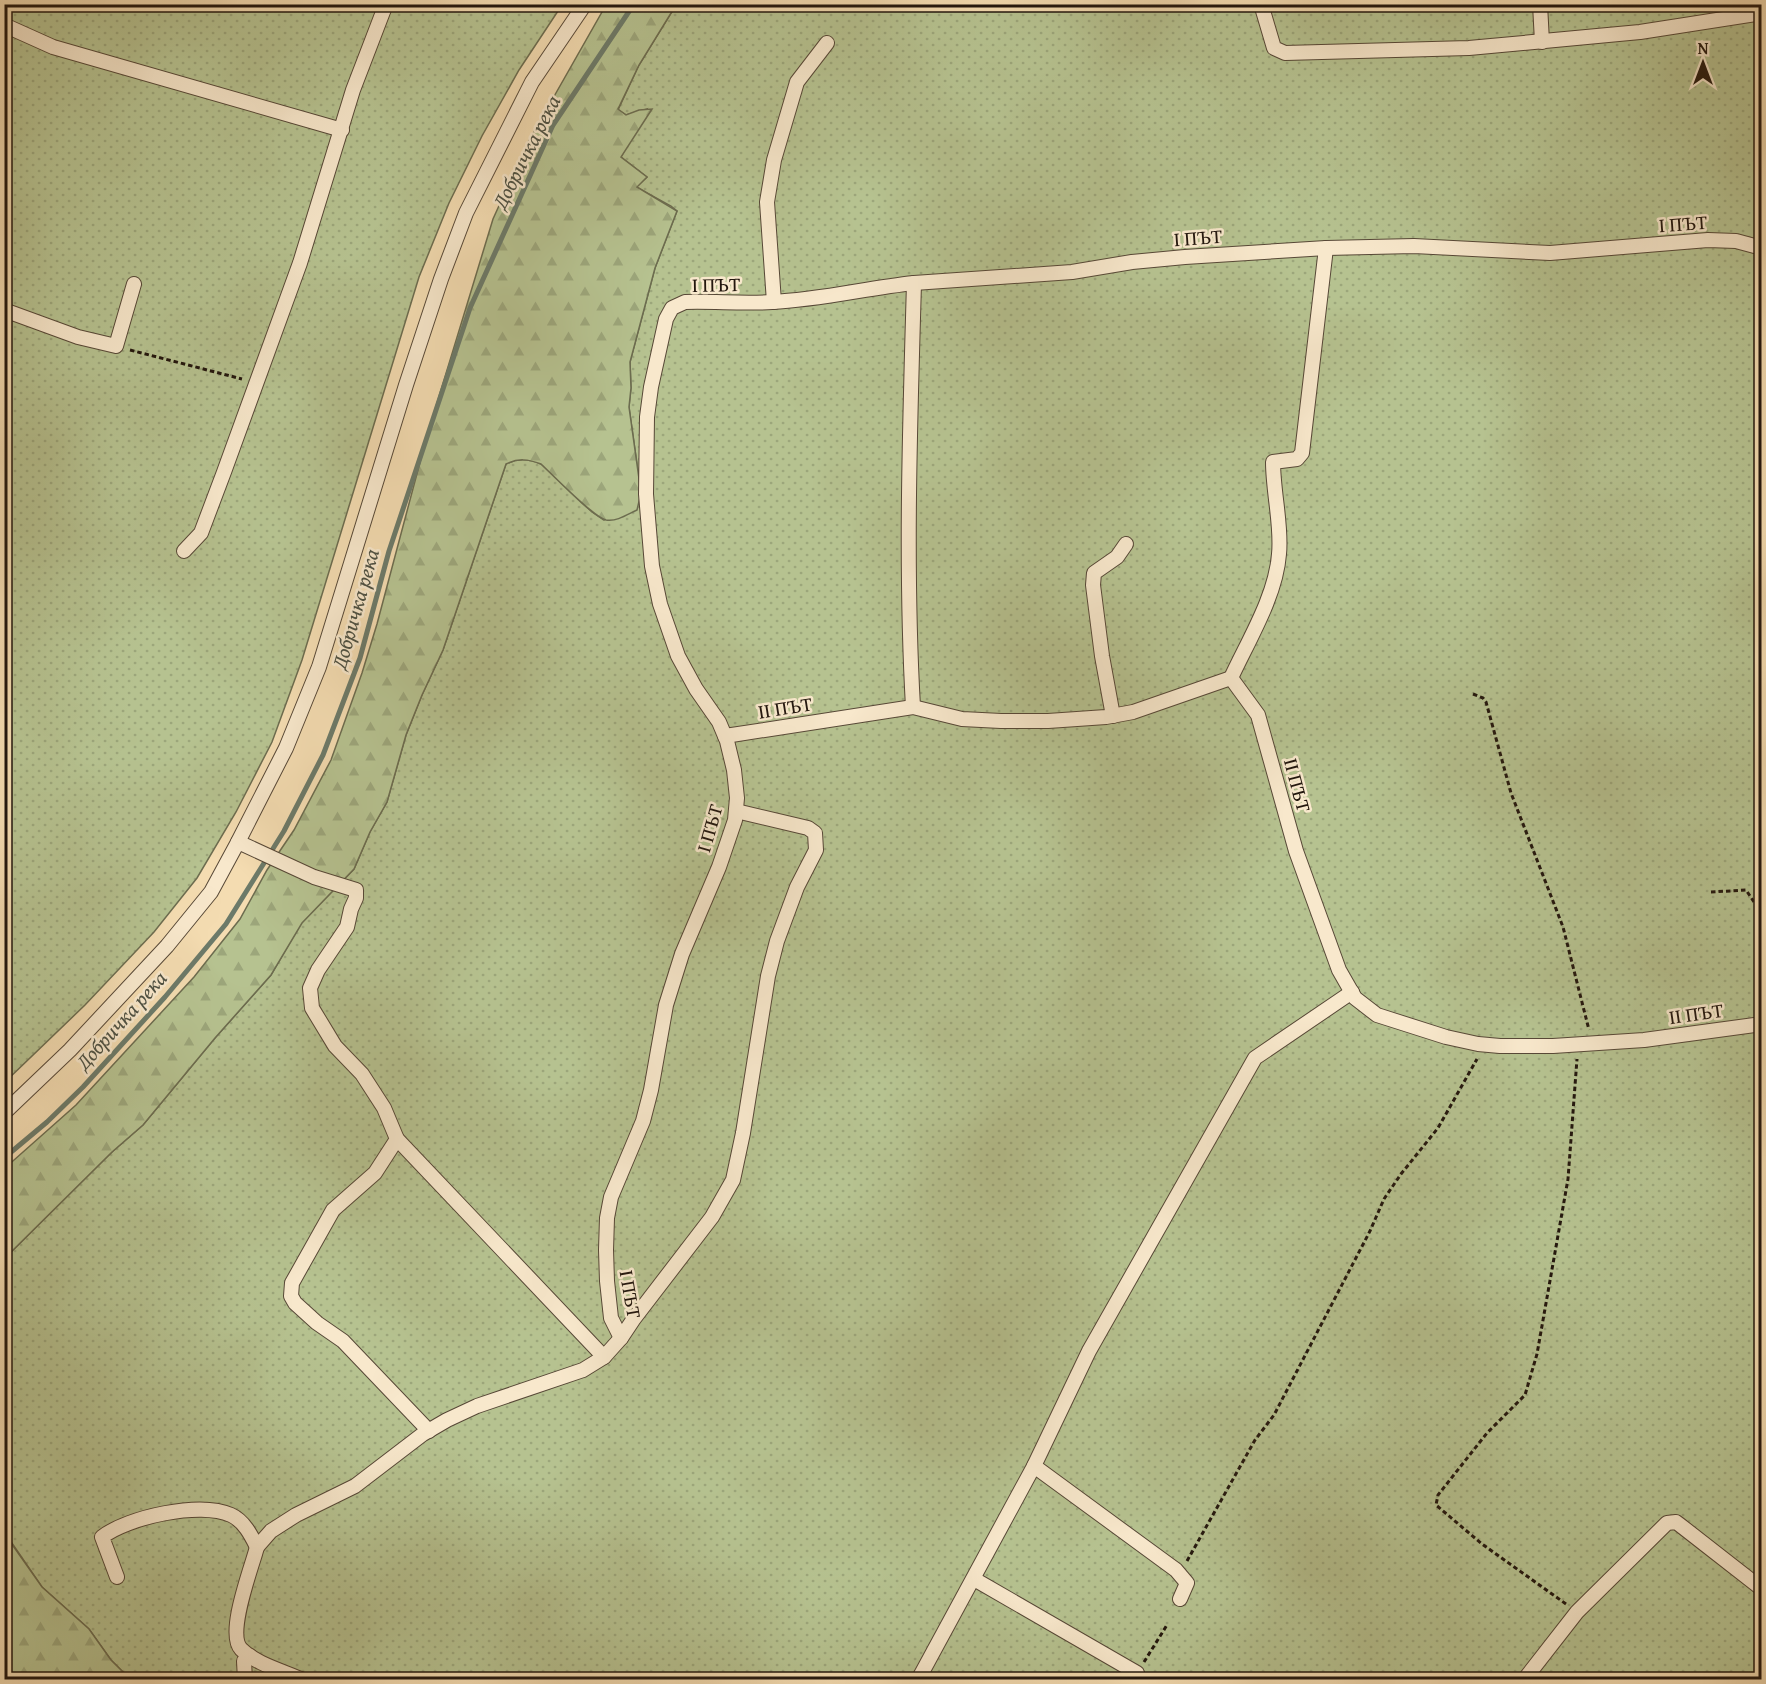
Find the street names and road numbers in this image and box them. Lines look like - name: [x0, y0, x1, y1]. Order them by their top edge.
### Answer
- street label: І ПЪТ: [1658, 207, 1708, 239]
- street label: І ПЪТ: [1173, 221, 1223, 253]
- street label: І ПЪТ: [691, 269, 741, 299]
- street label: ІІ ПЪТ: [756, 688, 814, 726]
- street label: ІІ ПЪТ: [1277, 755, 1319, 815]
- street label: І ПЪТ: [688, 801, 730, 855]
- street label: ІІ ПЪТ: [1667, 995, 1725, 1031]
- street label: І ПЪТ: [613, 1268, 649, 1320]

